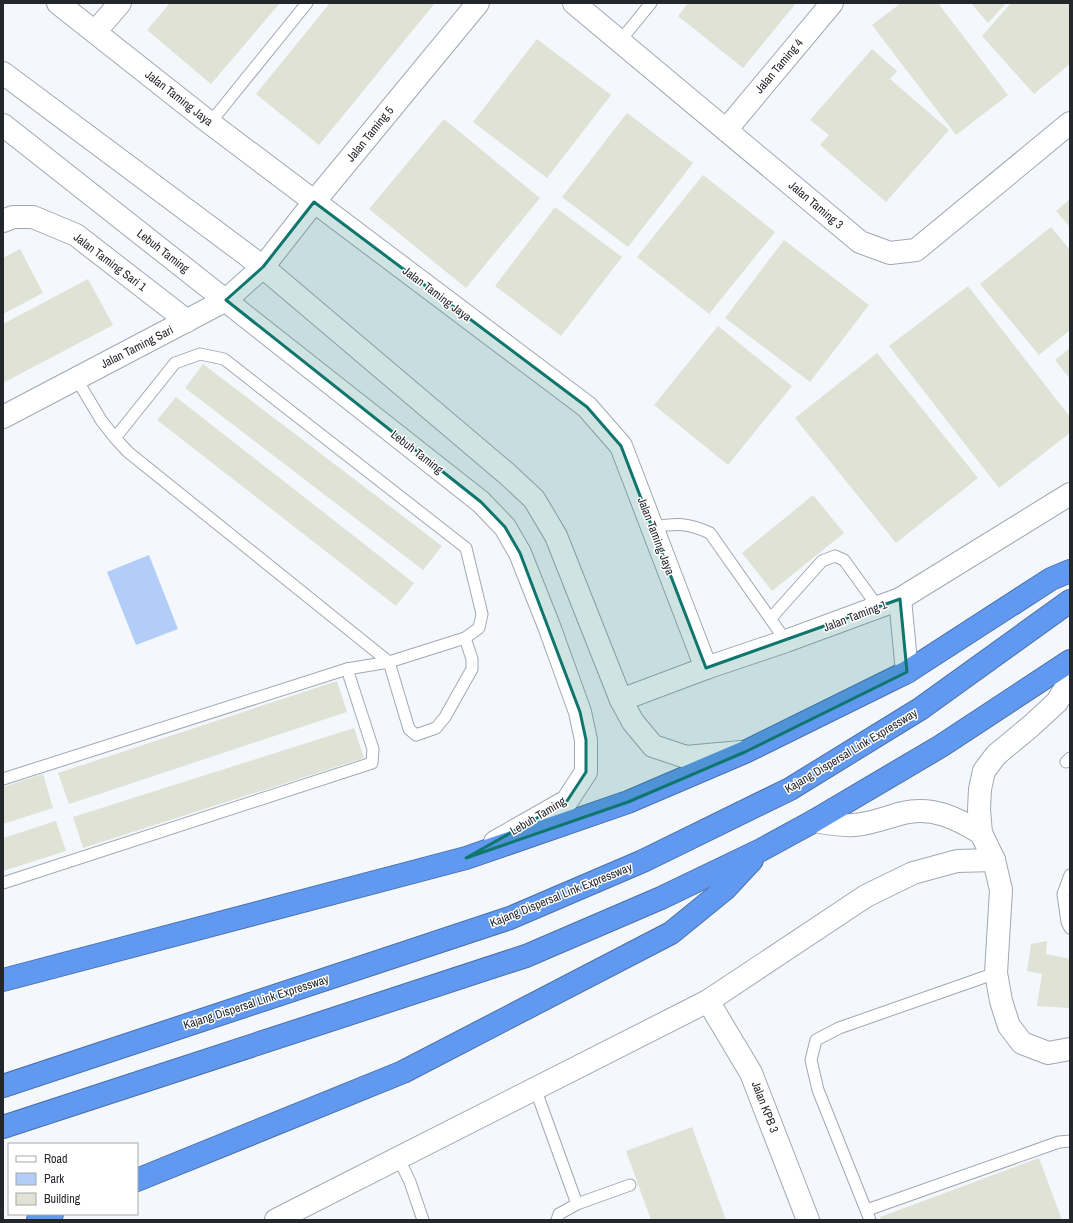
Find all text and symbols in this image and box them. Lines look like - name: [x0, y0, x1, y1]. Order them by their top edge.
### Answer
- street label: Jalan Taming 4: [751, 35, 807, 97]
- street label: Jalan Taming Jaya: [142, 66, 217, 130]
- street label: Jalan Taming 5: [343, 103, 398, 165]
- street label: Jalan Taming 3: [785, 177, 847, 233]
- street label: Lebuh Taming: [133, 225, 193, 277]
- street label: Jalan Taming Sari 1: [70, 229, 150, 295]
- street label: Jalan Taming Jaya: [399, 263, 475, 325]
- street label: Jalan Taming Sari: [98, 322, 176, 372]
- street label: Lebuh Taming: [387, 426, 447, 478]
- street label: Jalan Taming Jaya: [634, 495, 678, 578]
- street label: Jalan Taming 1: [821, 596, 890, 635]
- street label: Kajang Dispersal Link Expressway: [782, 705, 920, 797]
- street label: Lebuh Taming: [507, 793, 569, 839]
- street label: Kajang Dispersal Link Expressway: [488, 859, 635, 931]
- street label: Kajang Dispersal Link Expressway: [181, 971, 331, 1033]
- street label: Jalan KPB 3: [748, 1079, 782, 1135]
- legend: [8, 1143, 138, 1215]
- text: Road: [44, 1151, 68, 1167]
- text: Park: [44, 1171, 64, 1187]
- text: Building: [44, 1191, 81, 1207]

